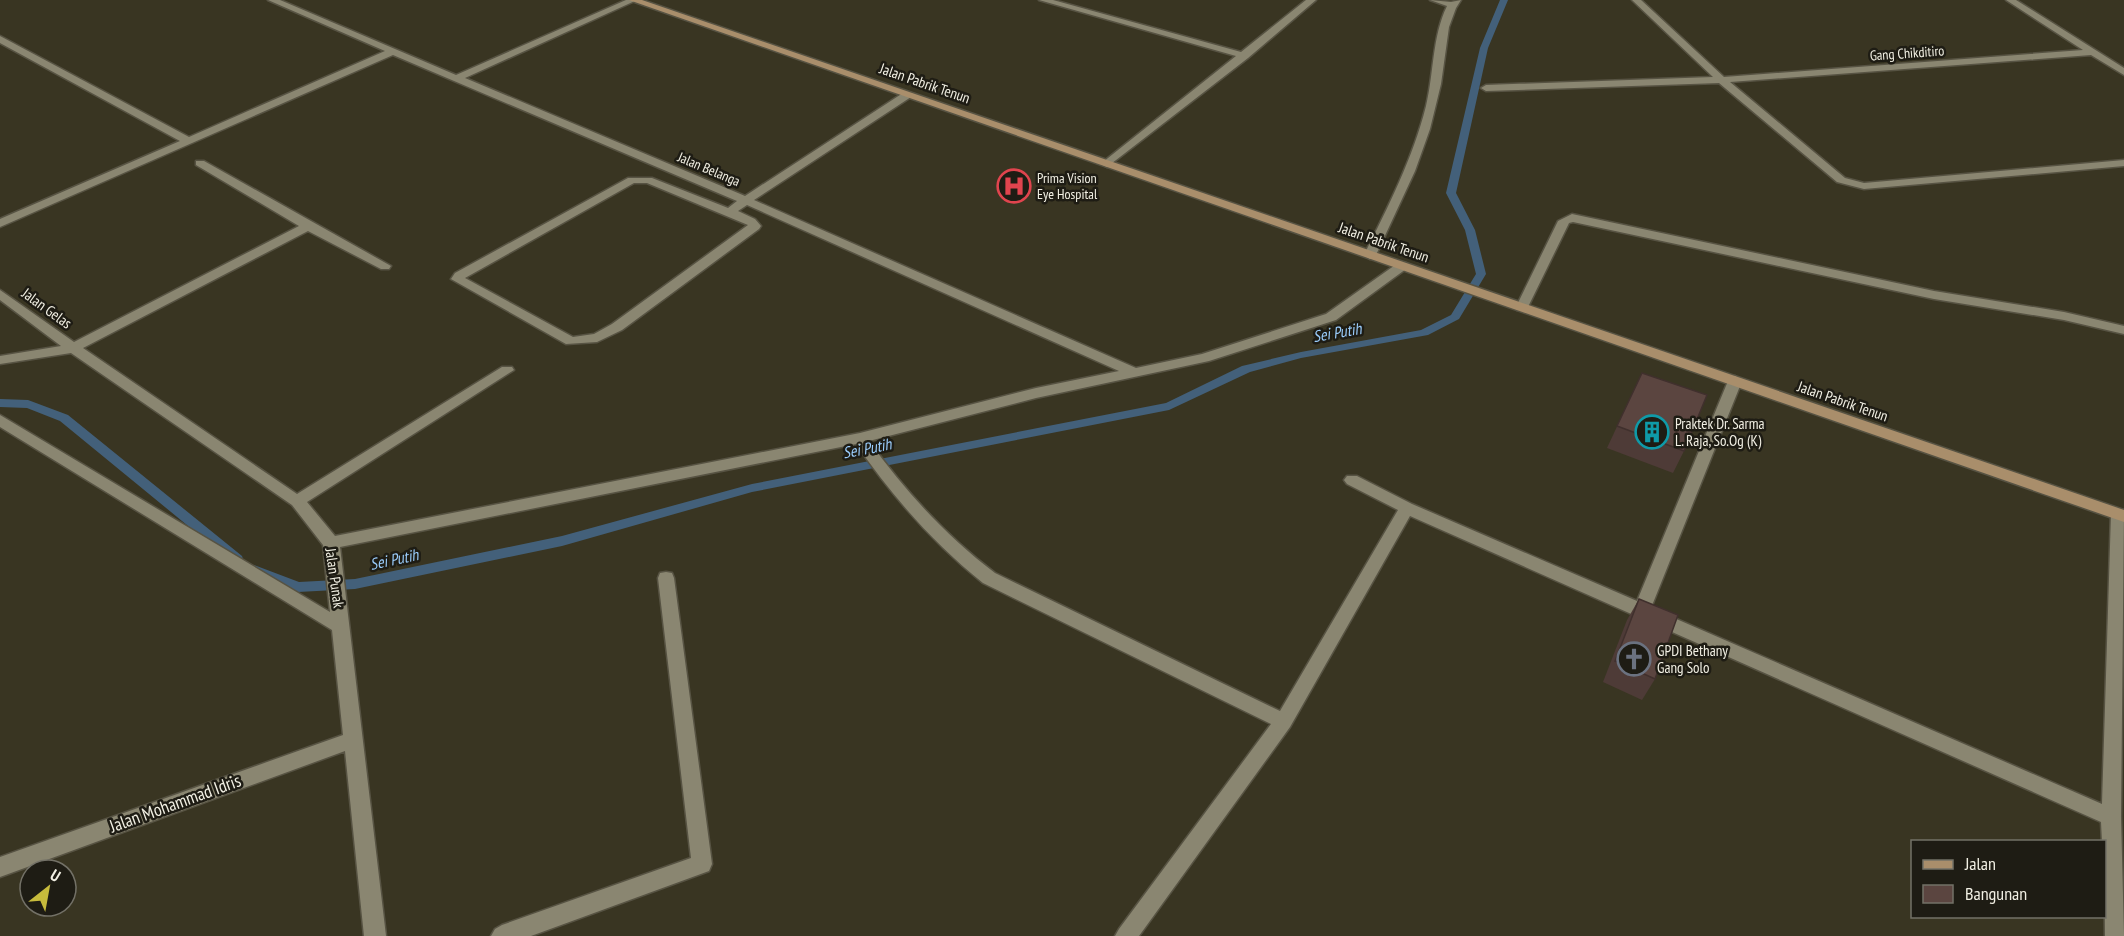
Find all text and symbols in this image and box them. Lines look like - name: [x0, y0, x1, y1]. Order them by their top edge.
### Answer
- street label: Gang Chikditiro: [1869, 41, 1945, 65]
- street label: Jalan Pabrik Tenun: [876, 58, 973, 107]
- street label: Jalan Belanga: [674, 147, 743, 190]
- hospital icon: Prima Vision Eye Hospital: [996, 168, 1032, 204]
- place label: Prima Vision Eye Hospital: [1037, 169, 1098, 203]
- street label: Jalan Pabrik Tenun: [1335, 217, 1432, 266]
- street label: Jalan Gelas: [18, 283, 76, 332]
- water label: Sei Putih: [1311, 318, 1364, 346]
- street label: Jalan Pabrik Tenun: [1794, 376, 1891, 425]
- building icon: Praktek Dr. Sarma L. Raja, So.Og (K): [1634, 414, 1670, 450]
- place label: Praktek Dr. Sarma L. Raja, So.Og (K): [1675, 414, 1765, 450]
- water label: Sei Putih: [841, 433, 894, 462]
- water label: Sei Putih: [368, 544, 421, 574]
- street label: Jalan Punak: [321, 546, 349, 609]
- church icon: GPDI Bethany Gang Solo: [1616, 641, 1652, 677]
- place label: GPDI Bethany Gang Solo: [1657, 641, 1728, 677]
- street label: Jalan Mohammad Idris: [105, 769, 244, 838]
- legend: [1911, 840, 2106, 918]
- text: Jalan: [1964, 852, 1996, 875]
- north arrow: [18, 858, 78, 918]
- text: U: [47, 864, 64, 886]
- text: Bangunan: [1965, 882, 2027, 905]

